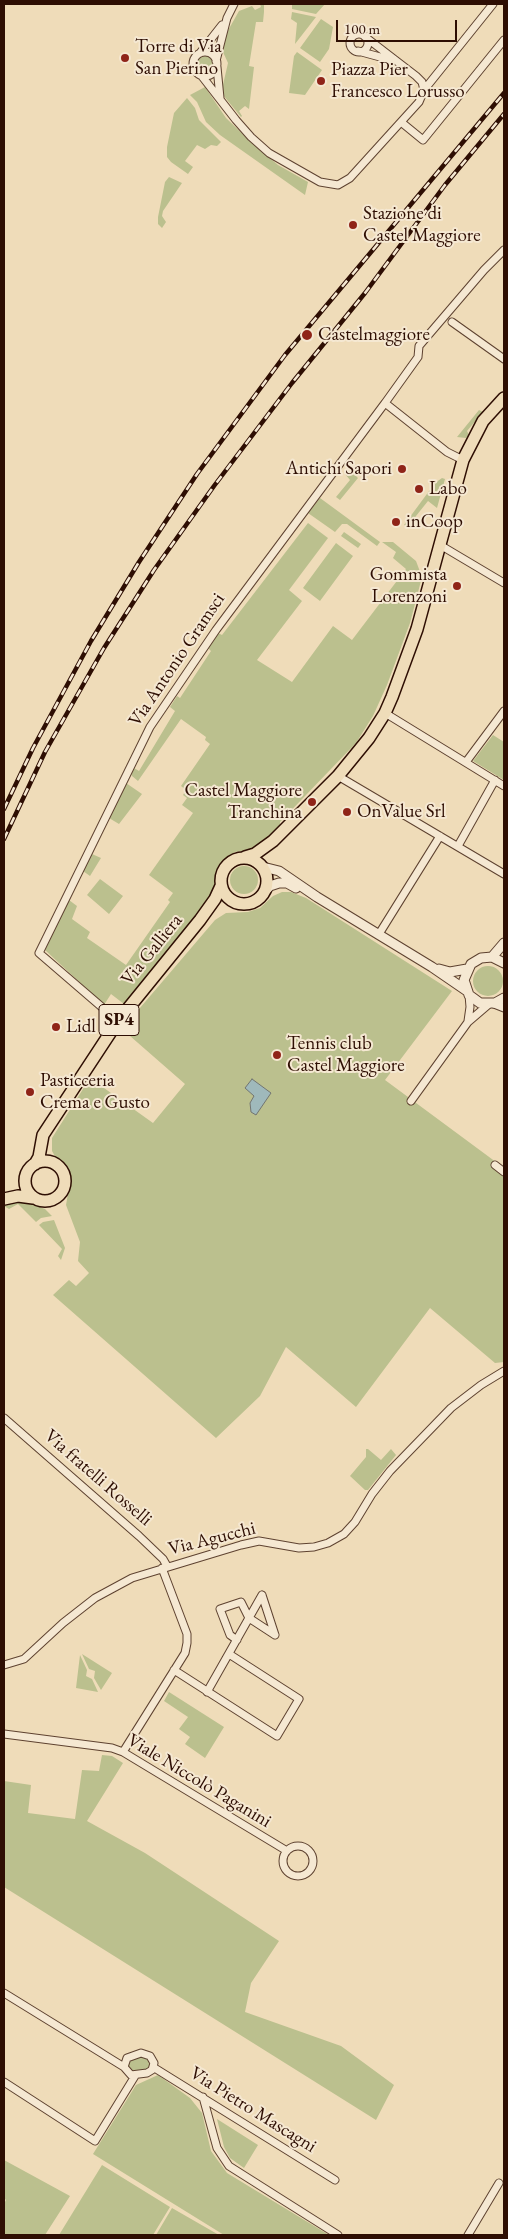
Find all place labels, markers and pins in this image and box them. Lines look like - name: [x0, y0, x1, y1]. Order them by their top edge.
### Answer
- place label: Torre di Via San Pierino: [135, 36, 222, 80]
- marker: Torre di Via San Pierino: [119, 52, 131, 64]
- place label: Piazza Pier Francesco Lorusso: [331, 59, 465, 103]
- marker: Piazza Pier Francesco Lorusso: [315, 75, 327, 87]
- place label: Stazione di Castel Maggiore: [363, 203, 481, 247]
- marker: Stazione di Castel Maggiore: [347, 219, 359, 231]
- place label: Castelmaggiore: [318, 324, 430, 346]
- marker: Castelmaggiore: [300, 328, 314, 342]
- place label: Antichi Sapori: [286, 458, 392, 480]
- marker: Antichi Sapori: [396, 463, 408, 475]
- place label: Labo: [429, 478, 467, 500]
- marker: Labo: [413, 483, 425, 495]
- place label: inCoop: [406, 511, 463, 533]
- marker: inCoop: [390, 516, 402, 528]
- place label: Gommista Lorenzoni: [370, 564, 447, 608]
- marker: Gommista Lorenzoni: [451, 580, 463, 592]
- place label: Castel Maggiore Tranchina: [184, 780, 302, 824]
- marker: Castel Maggiore Tranchina: [306, 796, 318, 808]
- place label: OnValue Srl: [357, 801, 446, 823]
- marker: OnValue Srl: [341, 806, 353, 818]
- place label: Lidl: [66, 1016, 96, 1038]
- marker: Lidl: [50, 1021, 62, 1033]
- place label: Tennis club Castel Maggiore: [287, 1033, 405, 1077]
- marker: Tennis club Castel Maggiore: [271, 1049, 283, 1061]
- place label: Pasticceria Crema e Gusto: [40, 1070, 150, 1114]
- marker: Pasticceria Crema e Gusto: [24, 1086, 36, 1098]

